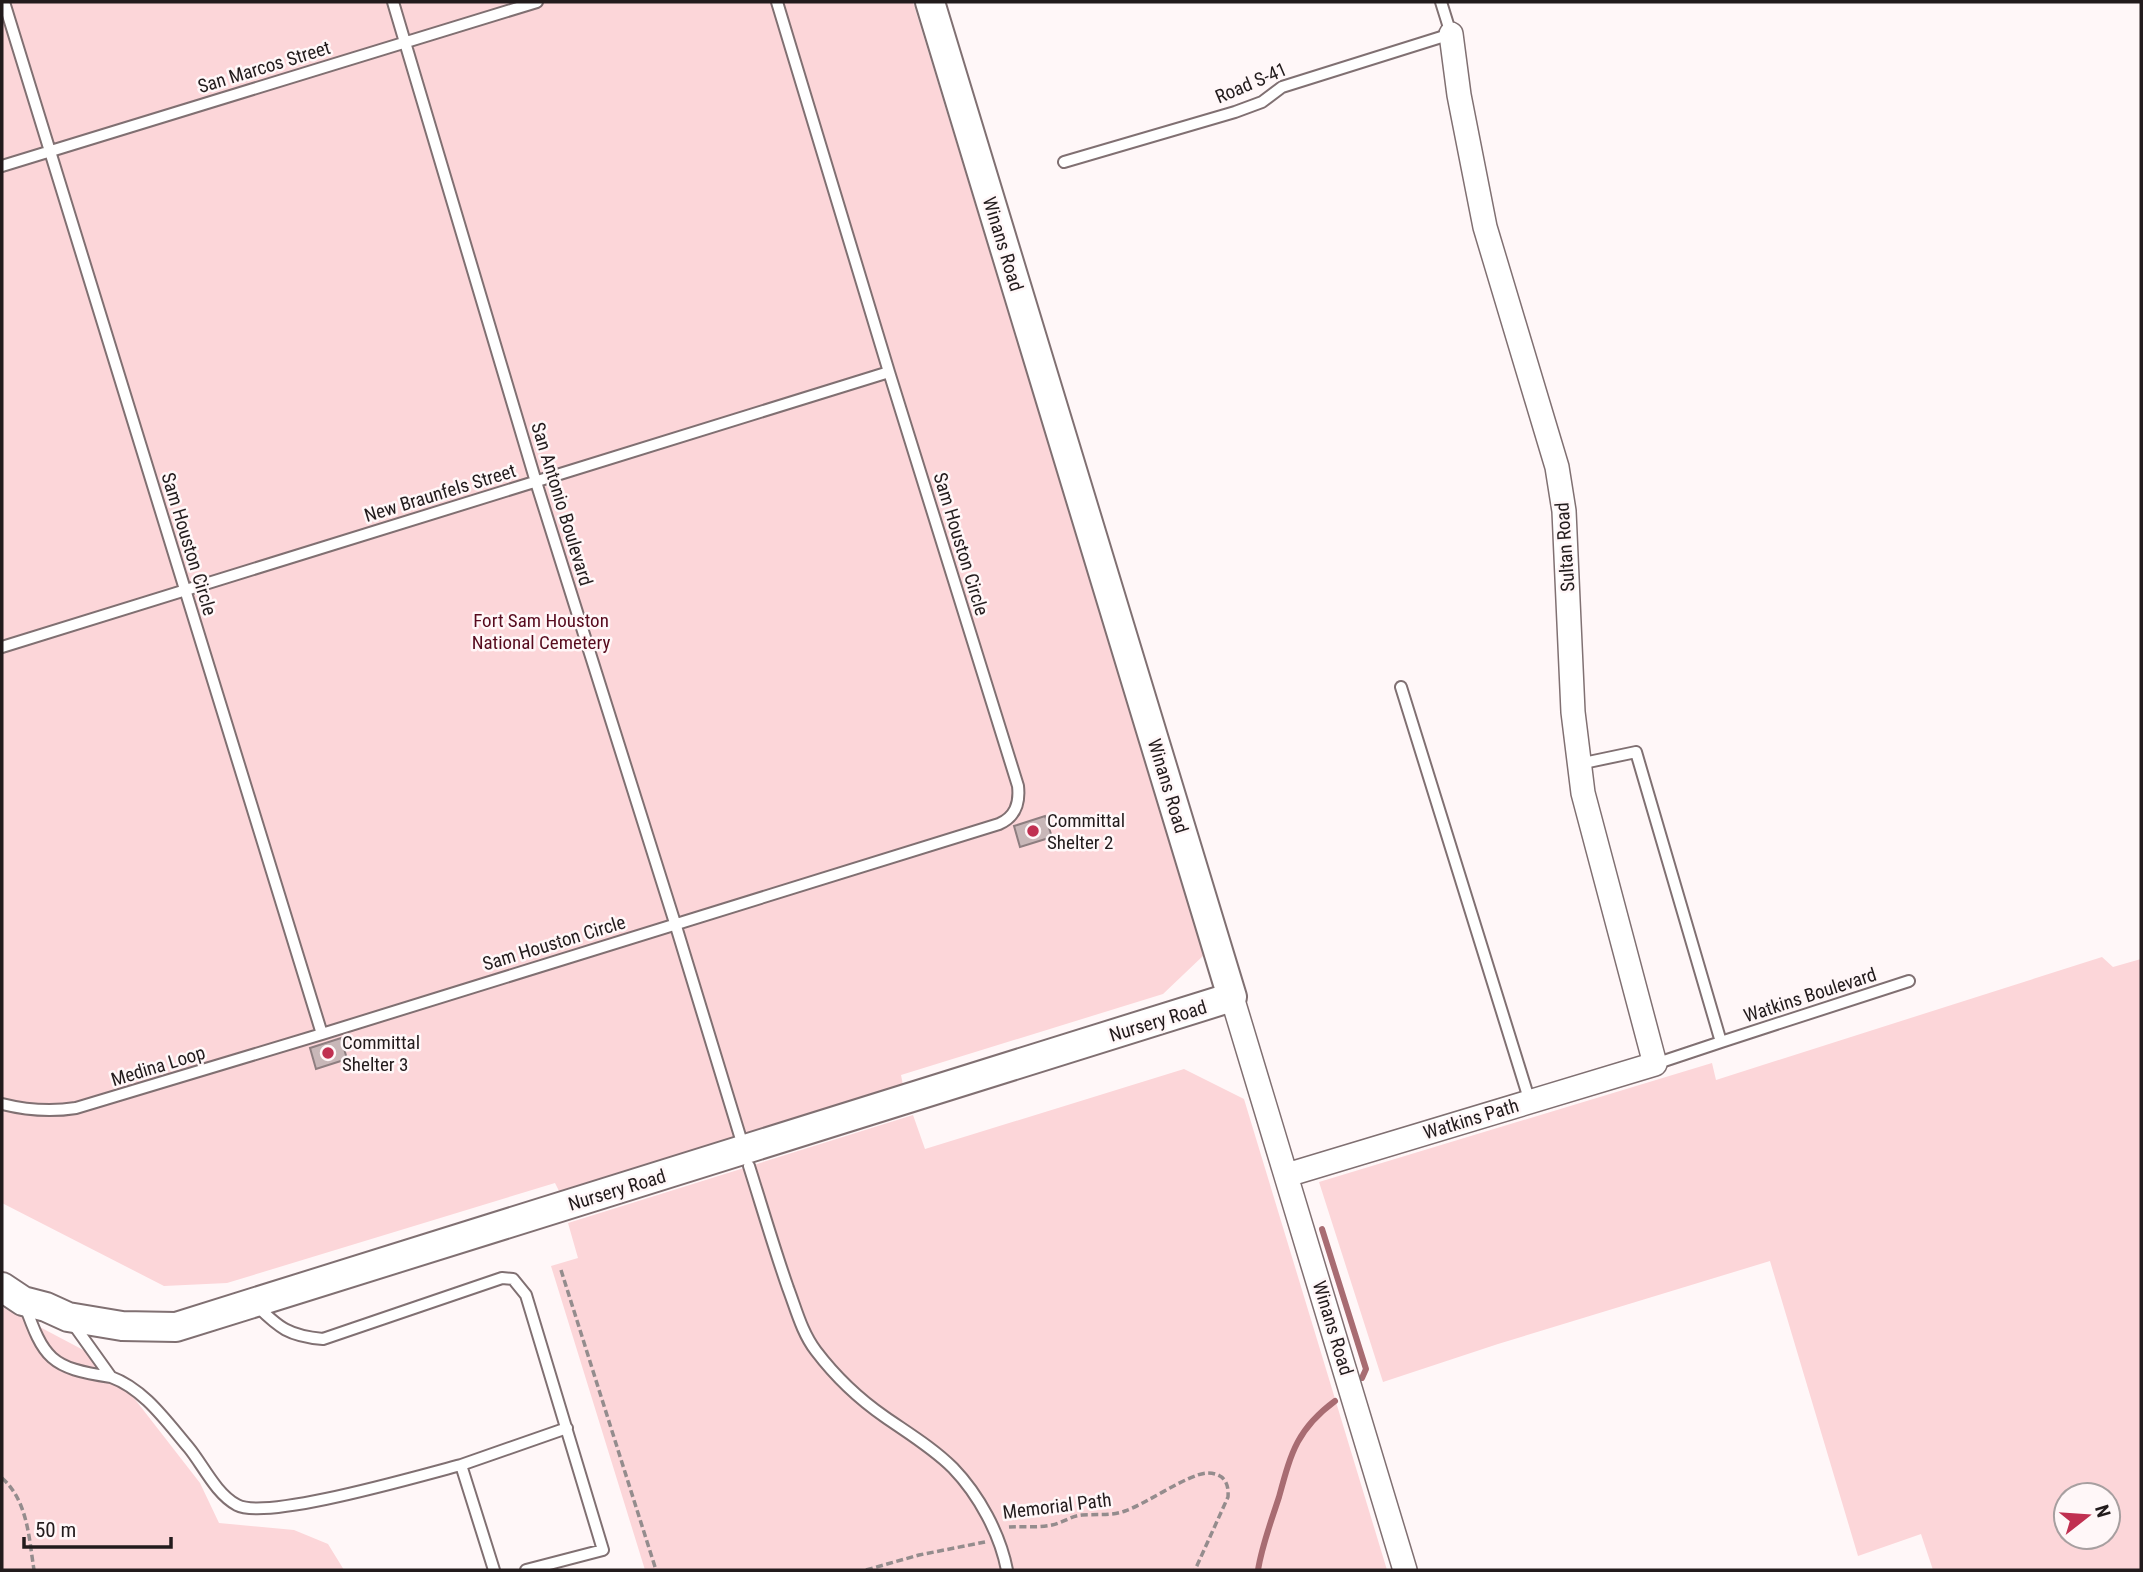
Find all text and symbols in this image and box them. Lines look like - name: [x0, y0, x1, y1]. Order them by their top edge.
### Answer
- street label: San Marcos Street: [195, 36, 333, 98]
- street label: Road S-41: [1212, 58, 1290, 108]
- street label: Winans Road: [978, 194, 1028, 294]
- street label: San Antonio Boulevard: [526, 420, 598, 588]
- street label: New Braunfels Street: [361, 459, 519, 527]
- street label: Sam Houston Circle: [156, 470, 222, 618]
- street label: Sam Houston Circle: [928, 470, 994, 618]
- street label: Sultan Road: [1550, 501, 1580, 593]
- park label: Fort Sam Houston National Cemetery: [472, 609, 610, 654]
- street label: Winans Road: [1143, 736, 1193, 836]
- place label: Committal Shelter 2: [1047, 809, 1125, 854]
- marker: Committal Shelter 2: [1025, 823, 1041, 839]
- street label: Sam Houston Circle: [480, 910, 628, 976]
- street label: Watkins Boulevard: [1741, 963, 1879, 1027]
- street label: Nursery Road: [1106, 995, 1210, 1047]
- place label: Committal Shelter 3: [342, 1031, 420, 1076]
- street label: Medina Loop: [108, 1041, 208, 1091]
- marker: Committal Shelter 3: [320, 1045, 336, 1061]
- street label: Watkins Path: [1421, 1094, 1521, 1144]
- street label: Nursery Road: [565, 1164, 669, 1216]
- street label: Winans Road: [1308, 1278, 1358, 1378]
- north arrow: [2052, 1481, 2122, 1551]
- street label: Memorial Path: [1001, 1488, 1113, 1524]
- text: N: [2090, 1502, 2115, 1520]
- scale bar: [24, 1506, 172, 1550]
- text: 50 m: [35, 1518, 76, 1542]

